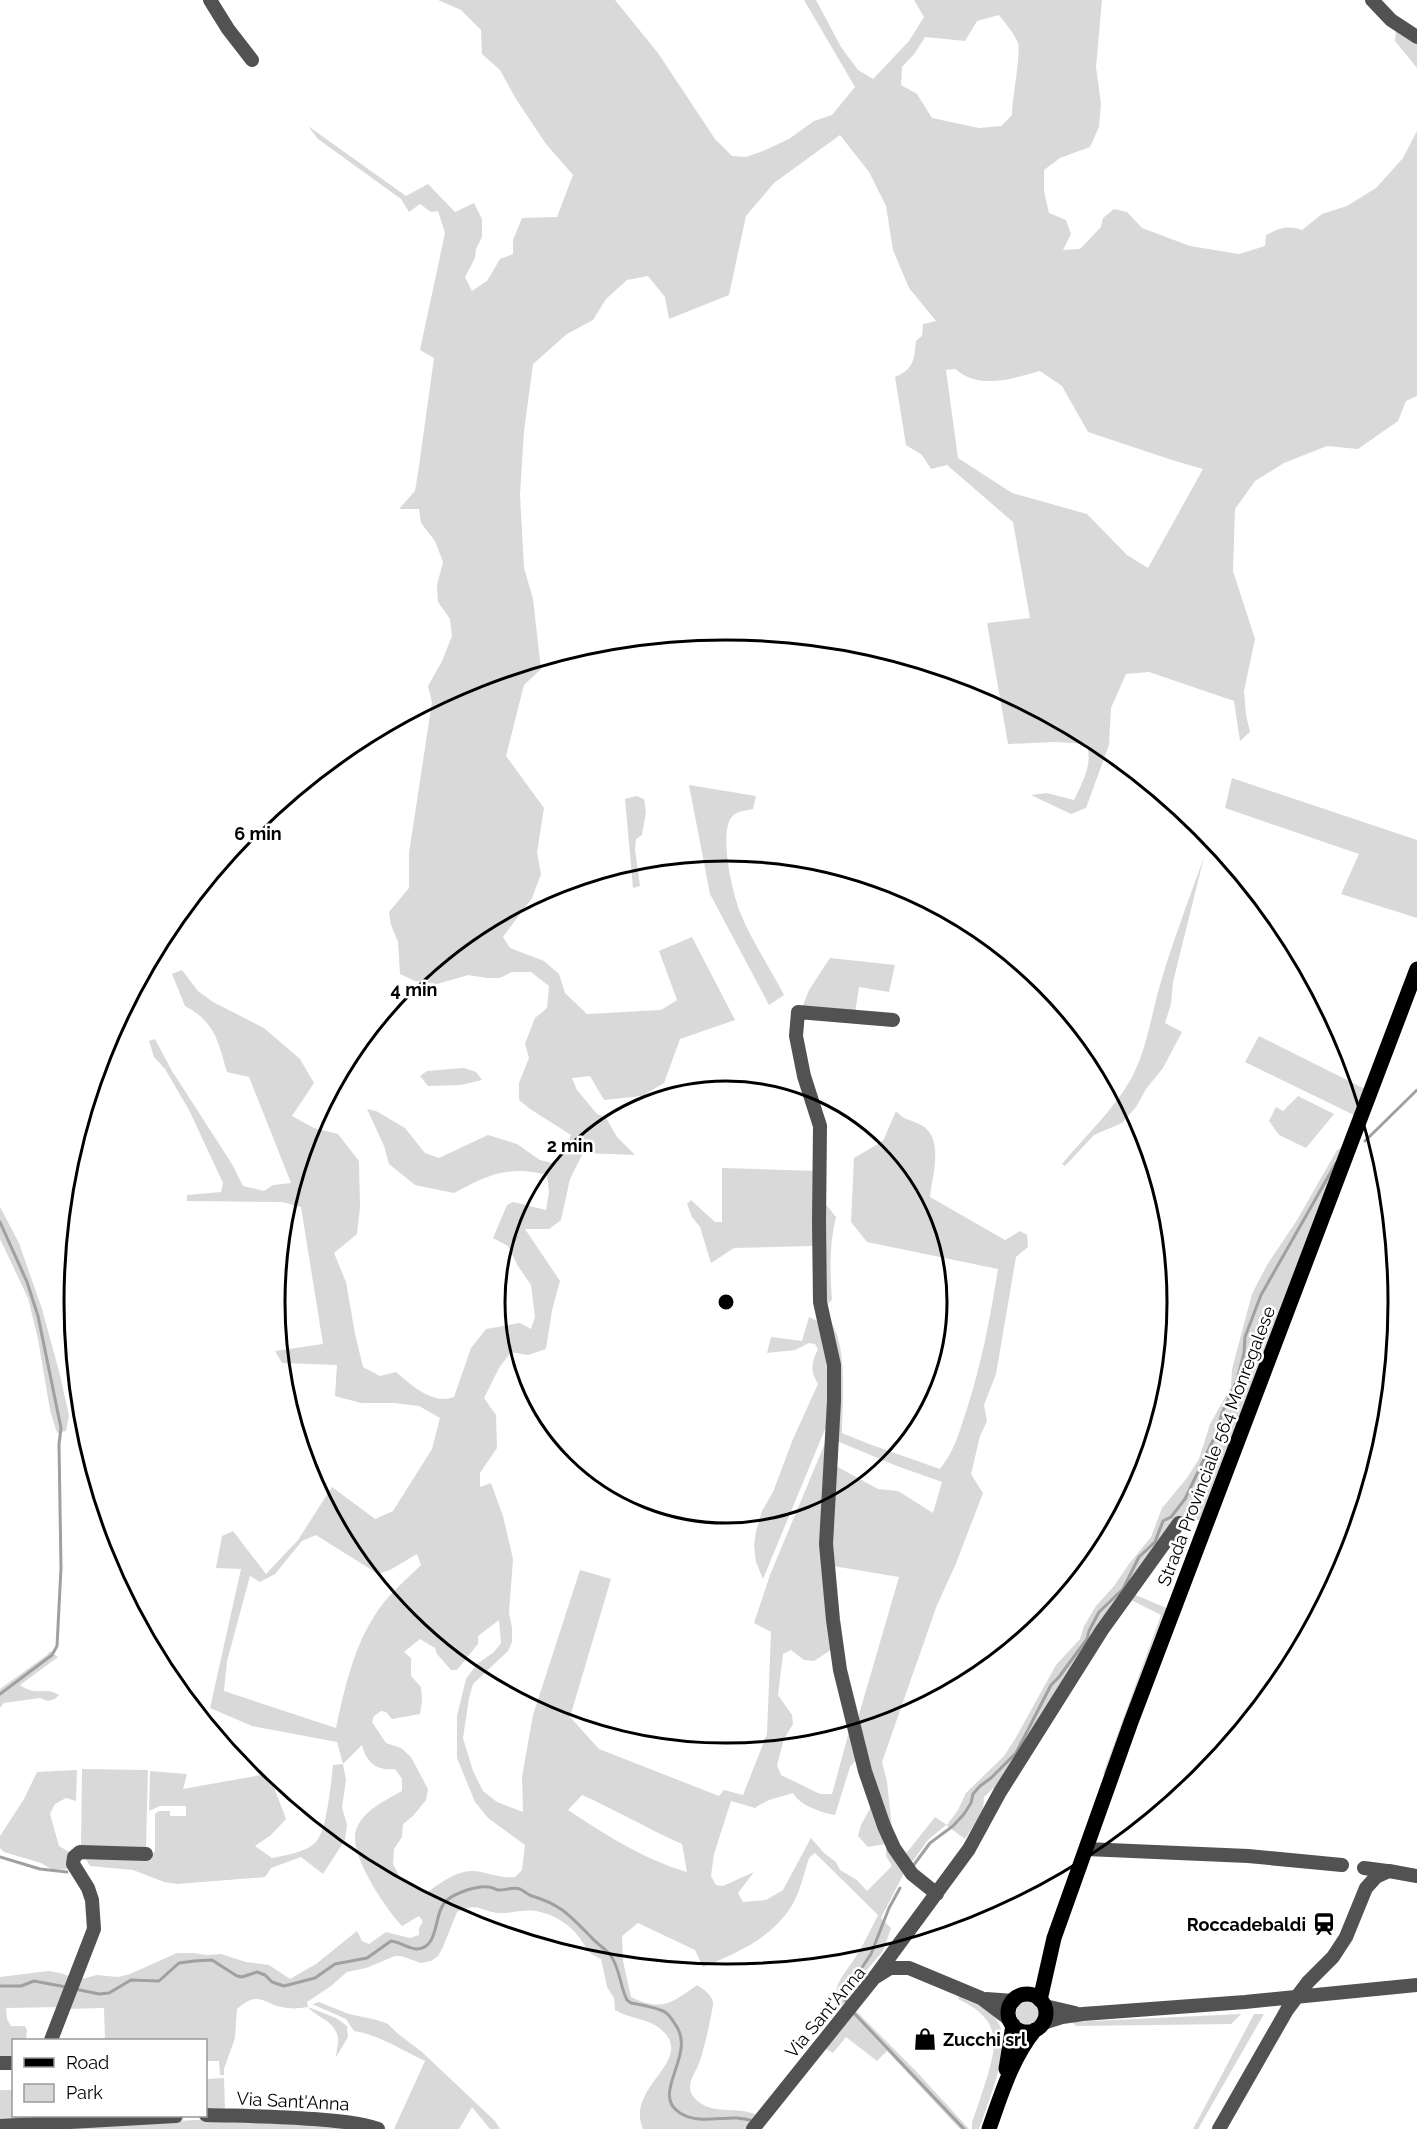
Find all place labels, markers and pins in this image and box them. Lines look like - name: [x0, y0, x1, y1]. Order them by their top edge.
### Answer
- centre of rings: [716, 1292, 736, 1312]
- station icon: Roccadebaldi: [1311, 1911, 1337, 1937]
- place label: Roccadebaldi: [1187, 1914, 1306, 1935]
- shop icon: Zucchi srl: [912, 2026, 938, 2052]
- place label: Zucchi srl: [943, 2029, 1027, 2050]

